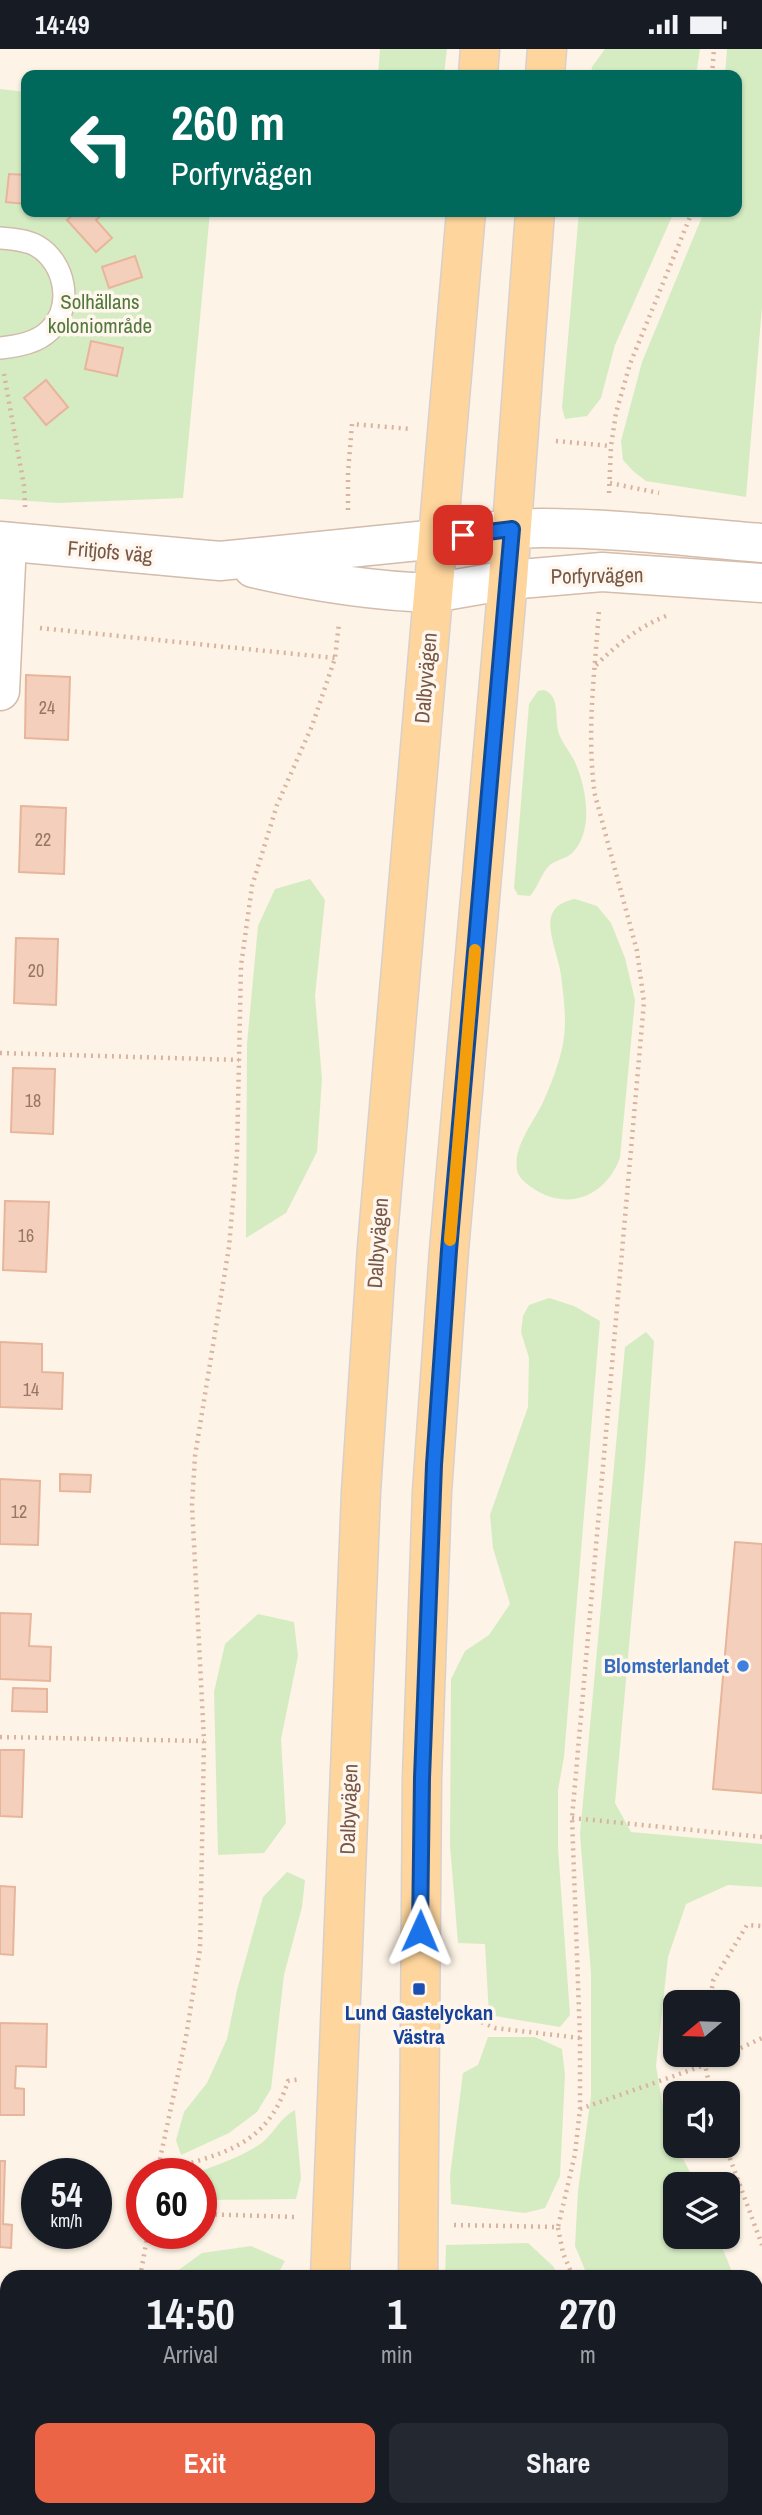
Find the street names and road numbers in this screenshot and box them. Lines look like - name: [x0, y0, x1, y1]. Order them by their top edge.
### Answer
- street label: Fritjofs väg: [66, 533, 154, 570]
- street label: Porfyrvägen: [550, 560, 644, 591]
- street label: Dalbyvägen: [407, 631, 444, 725]
- street label: Dalbyvägen: [360, 1197, 395, 1289]
- street label: Dalbyvägen: [332, 1763, 365, 1855]

